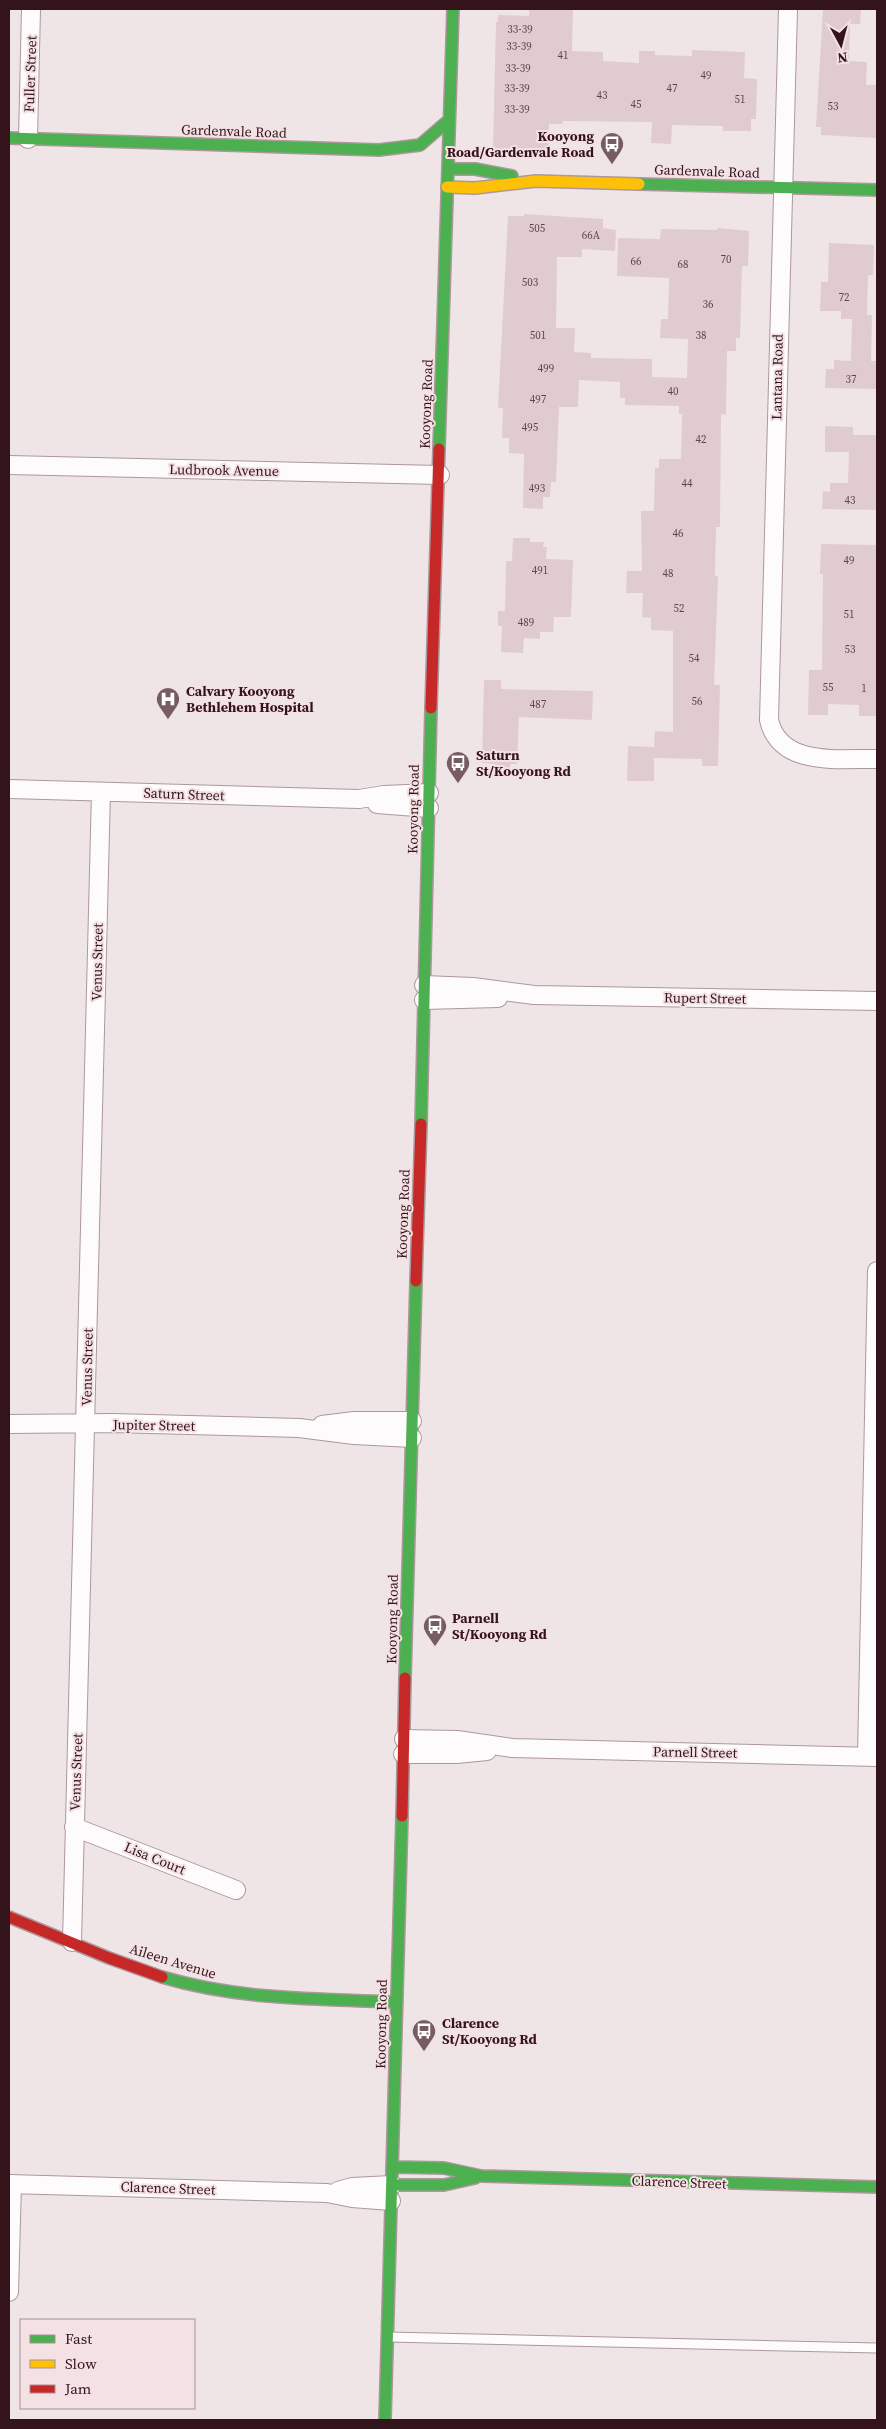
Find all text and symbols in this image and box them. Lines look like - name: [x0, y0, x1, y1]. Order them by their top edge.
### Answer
- north arrow: [816, 20, 866, 70]
- house number: 33-39: [507, 22, 533, 37]
- street label: Fuller Street: [19, 35, 41, 113]
- house number: 33-39: [506, 39, 532, 54]
- text: N: [836, 47, 849, 68]
- house number: 41: [558, 48, 569, 63]
- house number: 33-39: [505, 61, 531, 76]
- house number: 49: [701, 68, 712, 83]
- house number: 33-39: [504, 81, 530, 96]
- house number: 47: [667, 81, 678, 96]
- house number: 43: [597, 88, 608, 103]
- house number: 51: [735, 92, 746, 107]
- house number: 45: [631, 97, 642, 112]
- house number: 53: [828, 99, 839, 114]
- house number: 33-39: [504, 102, 530, 117]
- street label: Gardenvale Road: [181, 119, 287, 143]
- place label: Kooyong Road/Gardenvale Road: [447, 126, 595, 162]
- bus stop icon: Kooyong Road/Gardenvale Road: [599, 131, 625, 165]
- street label: Gardenvale Road: [654, 159, 760, 183]
- house number: 505: [529, 221, 546, 236]
- house number: 66A: [582, 228, 601, 243]
- house number: 70: [721, 252, 732, 267]
- house number: 66: [631, 254, 642, 269]
- house number: 68: [678, 257, 689, 272]
- house number: 503: [522, 275, 539, 290]
- house number: 72: [839, 290, 850, 305]
- house number: 36: [703, 297, 714, 312]
- house number: 501: [530, 328, 546, 343]
- house number: 38: [696, 328, 707, 343]
- street label: Lantana Road: [766, 334, 788, 420]
- street label: Kooyong Road: [414, 359, 438, 449]
- house number: 499: [538, 361, 554, 376]
- house number: 37: [846, 372, 857, 387]
- house number: 40: [668, 384, 679, 399]
- house number: 497: [530, 392, 547, 407]
- house number: 495: [522, 420, 539, 435]
- house number: 42: [696, 432, 707, 447]
- street label: Ludbrook Avenue: [169, 459, 279, 481]
- house number: 44: [682, 476, 693, 491]
- house number: 493: [529, 481, 546, 496]
- house number: 43: [845, 493, 856, 508]
- house number: 46: [673, 526, 684, 541]
- house number: 49: [844, 553, 855, 568]
- house number: 491: [532, 563, 548, 578]
- house number: 48: [663, 566, 674, 581]
- house number: 52: [674, 601, 685, 616]
- house number: 51: [844, 607, 855, 622]
- house number: 489: [518, 615, 534, 630]
- house number: 53: [845, 642, 856, 657]
- house number: 54: [689, 651, 700, 666]
- house number: 55: [823, 680, 834, 695]
- place label: Calvary Kooyong Bethlehem Hospital: [186, 681, 314, 717]
- house number: 1: [861, 681, 867, 696]
- hospital icon: Calvary Kooyong Bethlehem Hospital: [155, 686, 181, 720]
- house number: 56: [692, 694, 703, 709]
- house number: 487: [530, 697, 547, 712]
- place label: Saturn St/Kooyong Rd: [476, 745, 572, 781]
- bus stop icon: Saturn St/Kooyong Rd: [445, 750, 471, 784]
- street label: Kooyong Road: [402, 764, 424, 854]
- street label: Saturn Street: [143, 783, 225, 805]
- street label: Venus Street: [86, 923, 108, 1001]
- street label: Rupert Street: [664, 987, 747, 1009]
- street label: Kooyong Road: [391, 1169, 415, 1259]
- street label: Venus Street: [76, 1328, 98, 1406]
- street label: Jupiter Street: [112, 1414, 196, 1436]
- street label: Kooyong Road: [381, 1574, 403, 1664]
- place label: Parnell St/Kooyong Rd: [452, 1608, 548, 1644]
- bus stop icon: Parnell St/Kooyong Rd: [422, 1613, 448, 1647]
- street label: Venus Street: [65, 1732, 87, 1811]
- street label: Parnell Street: [653, 1741, 738, 1763]
- street label: Lisa Court: [121, 1837, 189, 1879]
- street label: Aileen Avenue: [127, 1938, 219, 1984]
- street label: Kooyong Road: [370, 1979, 392, 2069]
- place label: Clarence St/Kooyong Rd: [442, 2013, 538, 2049]
- bus stop icon: Clarence St/Kooyong Rd: [411, 2018, 437, 2052]
- street label: Clarence Street: [631, 2170, 727, 2194]
- street label: Clarence Street: [120, 2176, 216, 2200]
- legend: [20, 2319, 195, 2409]
- text: Fast: [65, 2328, 92, 2349]
- text: Slow: [65, 2353, 97, 2374]
- text: Jam: [64, 2378, 92, 2399]

